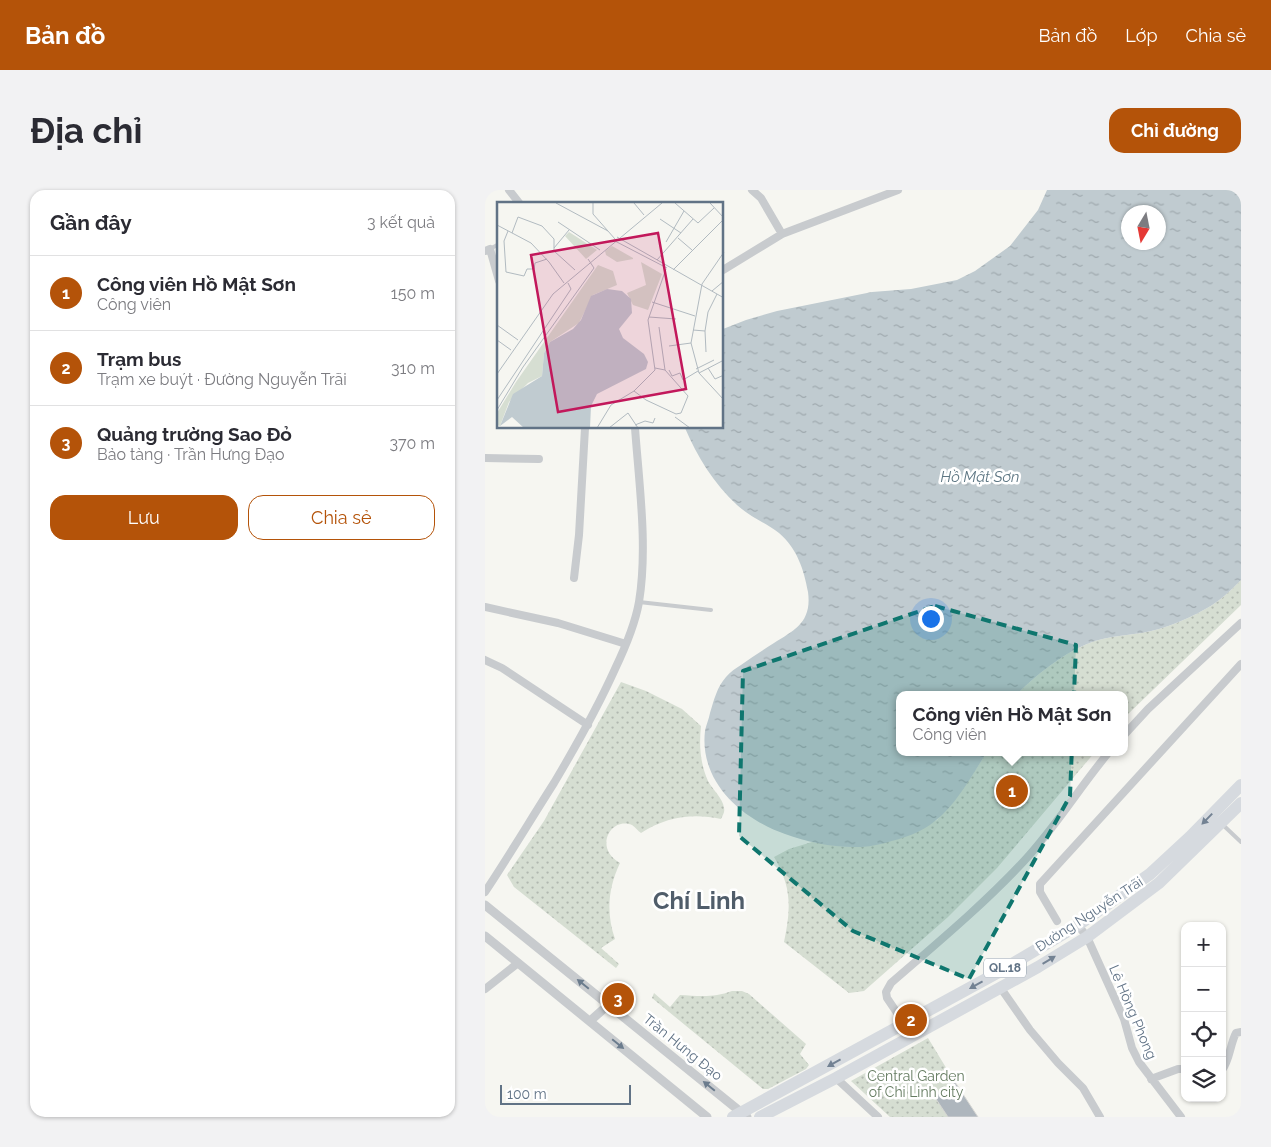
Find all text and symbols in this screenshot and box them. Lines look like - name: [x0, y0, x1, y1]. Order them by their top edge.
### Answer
- text: Bản đồ: [25, 21, 105, 50]
- text: Bản đồ: [1038, 25, 1097, 46]
- text: Lớp: [1125, 25, 1158, 46]
- text: Chia sẻ: [1186, 25, 1246, 46]
- button: Chỉ đường: [1109, 108, 1241, 153]
- text: Địa chỉ: [30, 110, 142, 151]
- inset map: [497, 202, 724, 429]
- north arrow: [1121, 205, 1166, 250]
- text: Gần đây: [50, 210, 132, 235]
- text: 3 kết quả: [367, 213, 435, 232]
- text: Công viên Hồ Mật Sơn: [97, 273, 296, 295]
- text: 1: [62, 284, 70, 303]
- text: 150 m: [391, 284, 435, 303]
- text: Công viên: [97, 295, 171, 314]
- text: Trạm bus: [97, 348, 182, 370]
- text: 2: [61, 359, 71, 378]
- text: 310 m: [391, 359, 435, 378]
- text: Trạm xe buýt · Đường Nguyễn Trãi: [97, 370, 347, 389]
- text: Quảng trường Sao Đỏ: [97, 423, 292, 445]
- text: 3: [62, 434, 70, 453]
- text: 370 m: [389, 434, 435, 453]
- text: Bảo tàng · Trần Hưng Đạo: [97, 445, 284, 464]
- water label: Hồ Mật Sơn: [941, 468, 1019, 486]
- button: Lưu: [50, 495, 238, 540]
- button: Chia sẻ: [248, 495, 435, 540]
- your location: [918, 606, 944, 632]
- popup: [896, 691, 1128, 756]
- text: Công viên Hồ Mật Sơn: [913, 703, 1111, 725]
- text: Công viên: [913, 725, 987, 744]
- pin: 1: [996, 772, 1028, 810]
- one-way arrow: [1201, 813, 1213, 825]
- street label: Đường Nguyễn Trãi: [1032, 873, 1146, 955]
- district label: Chí Linh: [653, 886, 745, 915]
- map controls: [1181, 922, 1226, 1102]
- button: +: [1181, 922, 1226, 967]
- one-way arrow: [1043, 956, 1056, 965]
- road number: QL.18: [984, 958, 1026, 978]
- street label: Lê Hồng Phong: [1106, 962, 1160, 1062]
- button: −: [1181, 967, 1226, 1012]
- one-way arrow: [576, 979, 589, 990]
- pin: 3: [602, 980, 634, 1018]
- one-way arrow: [970, 980, 983, 989]
- pin: 2: [895, 1001, 927, 1039]
- street label: Trần Hưng Đạo: [640, 1010, 726, 1084]
- button: locate: [1181, 1012, 1226, 1057]
- one-way arrow: [611, 1038, 624, 1049]
- button: layers: [1181, 1057, 1226, 1102]
- one-way arrow: [827, 1058, 840, 1067]
- park label: Central Garden of Chi Linh city: [867, 1068, 965, 1100]
- one-way arrow: [702, 1081, 716, 1091]
- scale bar: [500, 1082, 631, 1105]
- text: 100 m: [507, 1086, 547, 1102]

